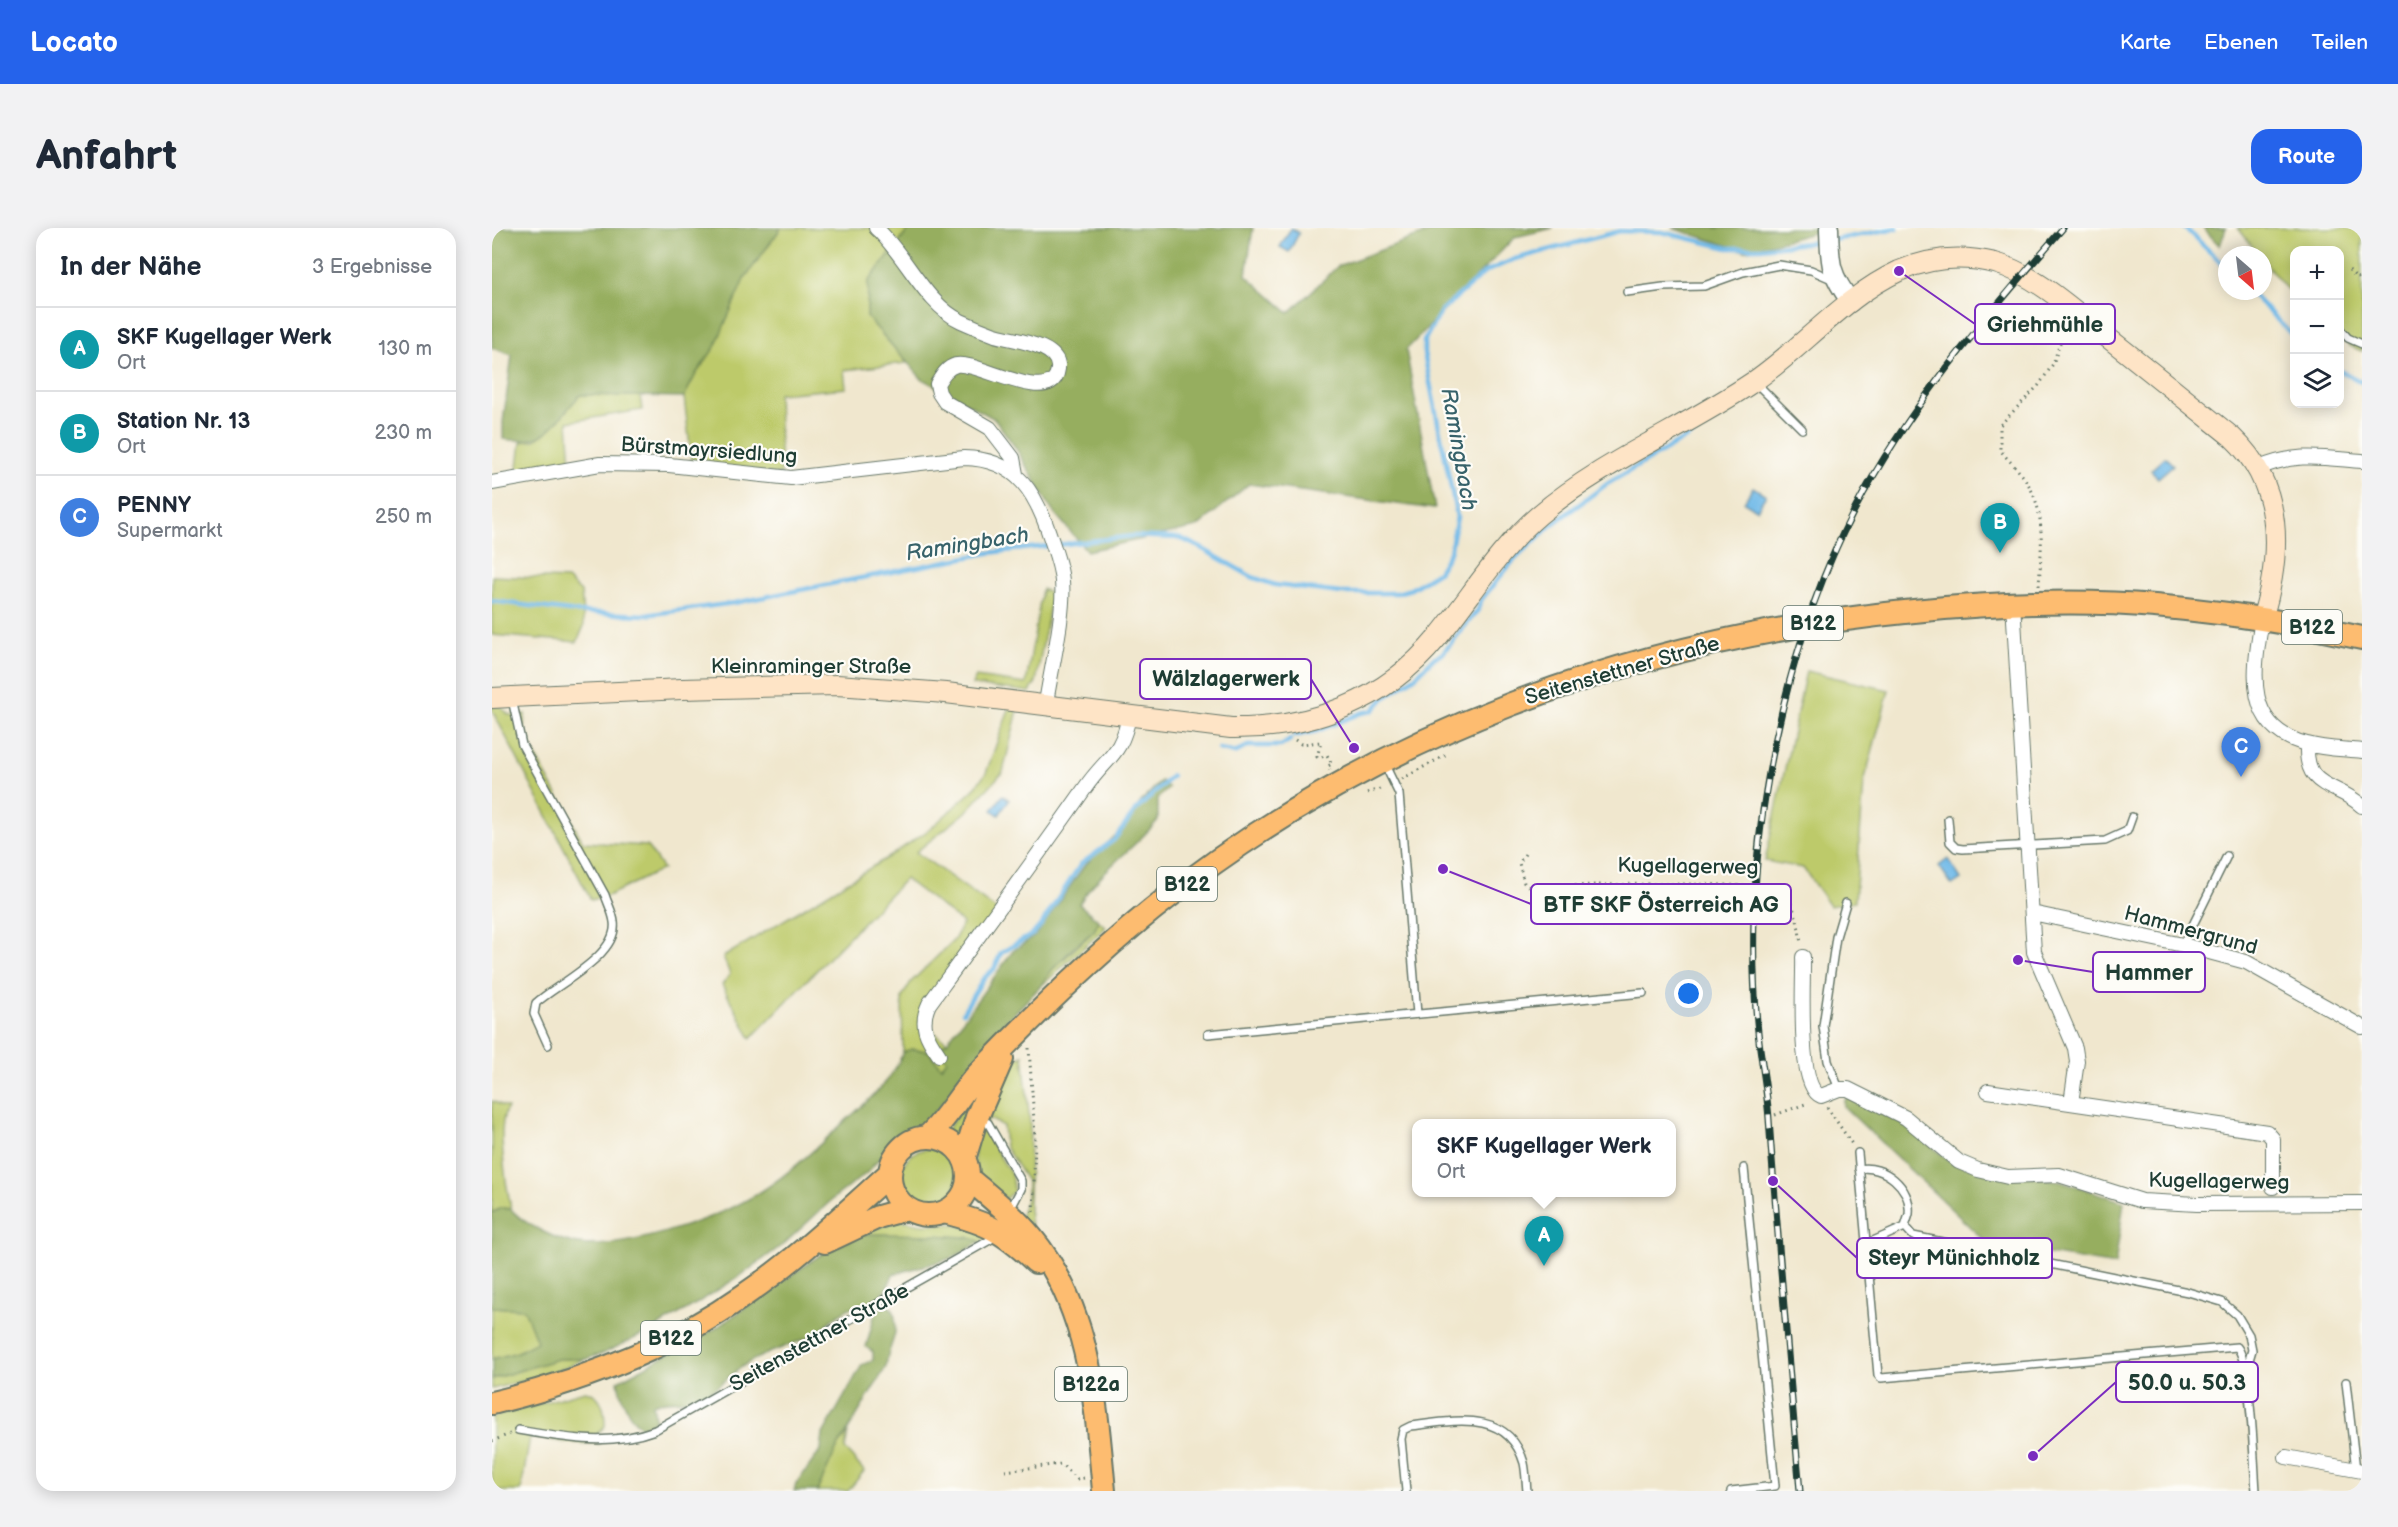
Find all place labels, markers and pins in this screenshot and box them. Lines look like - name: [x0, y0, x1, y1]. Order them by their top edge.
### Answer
- callout: Griehmühle: [1975, 304, 2115, 344]
- pin: B: [1980, 504, 2020, 553]
- callout: Wälzlagerwerk: [1140, 659, 1311, 699]
- pin: C: [2222, 728, 2260, 777]
- callout: BTF SKF Österreich AG: [1531, 884, 1791, 924]
- callout: Hammer: [2093, 952, 2205, 992]
- pin: A: [1524, 1216, 1564, 1266]
- callout: Steyr Münichholz: [1857, 1238, 2052, 1278]
- callout: 50.0 u. 50.3: [2116, 1362, 2258, 1402]

